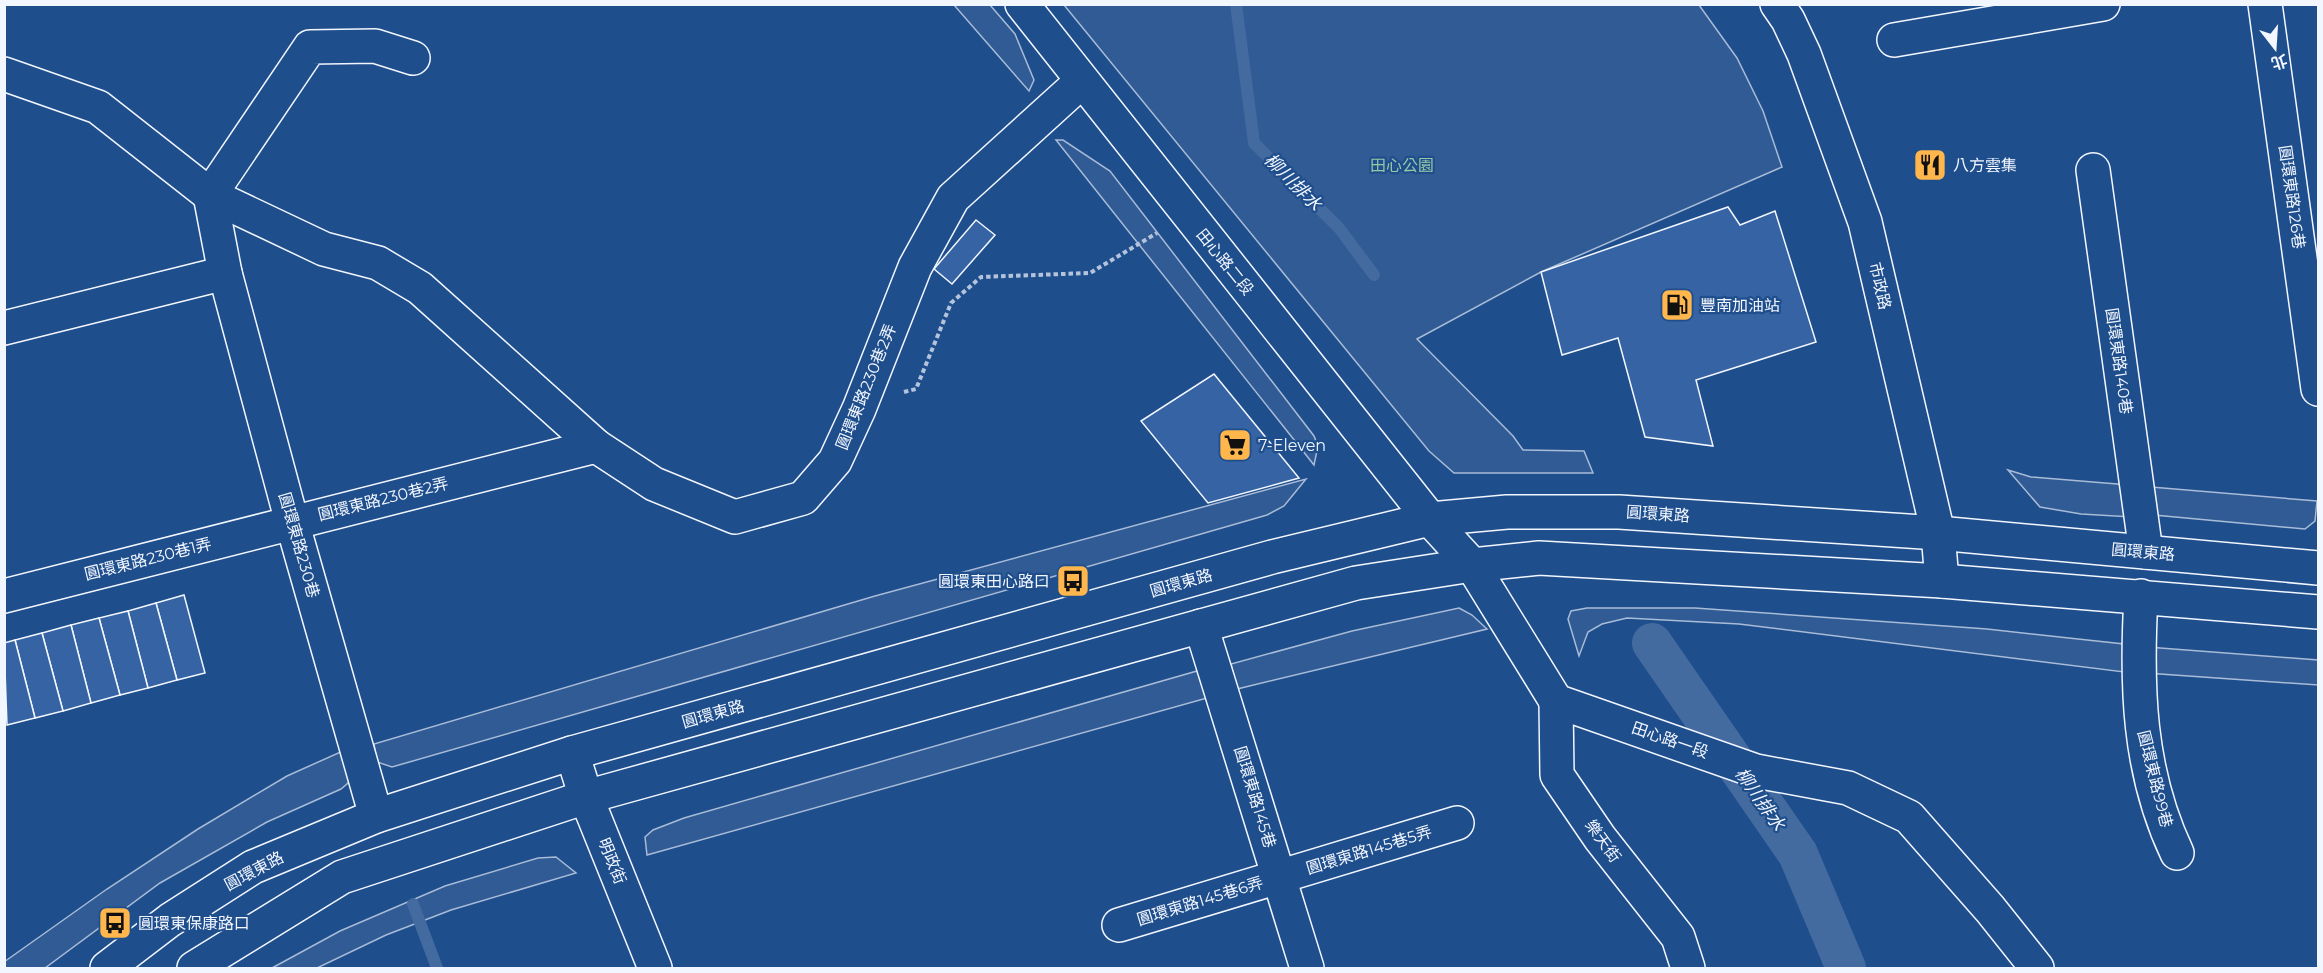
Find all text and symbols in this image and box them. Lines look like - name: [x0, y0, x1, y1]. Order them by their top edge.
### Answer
- north arrow: [2245, 18, 2305, 78]
- text: 北: [2269, 50, 2290, 73]
- street label: 圓環東路126巷: [2275, 144, 2309, 250]
- restaurant icon: 八方雲集: [1912, 147, 1948, 183]
- water label: 柳川排水: [1260, 149, 1327, 216]
- park label: 田心公園: [1370, 156, 1434, 175]
- place label: 八方雲集: [1953, 156, 2017, 175]
- street label: 田心路二段: [1192, 225, 1258, 299]
- street label: 市政路: [1865, 260, 1895, 312]
- fuel station icon: 豐南加油站: [1659, 287, 1695, 323]
- place label: 豐南加油站: [1700, 296, 1780, 315]
- street label: 圓環東路140巷: [2102, 307, 2136, 415]
- street label: 圓環東路230巷2弄: [832, 321, 900, 453]
- supermarket icon: 7-Eleven: [1217, 427, 1253, 463]
- place label: 7-Eleven: [1258, 436, 1326, 455]
- street label: 圓環東路230巷2弄: [316, 474, 450, 524]
- street label: 圓環東路230巷: [275, 490, 323, 600]
- street label: 圓環東路: [1625, 502, 1691, 526]
- street label: 圓環東路230巷1弄: [82, 534, 214, 584]
- street label: 圓環東路: [2110, 540, 2176, 564]
- bus stop icon: 圓環東田心路口: [1055, 563, 1091, 599]
- street label: 圓環東路: [1148, 565, 1214, 601]
- place label: 圓環東田心路口: [938, 572, 1050, 591]
- street label: 圓環東路: [680, 696, 746, 732]
- street label: 田心路一段: [1629, 718, 1711, 762]
- street label: 圓環東路99巷: [2134, 728, 2176, 830]
- street label: 圓環東路145巷: [1231, 744, 1279, 850]
- water label: 柳川排水: [1730, 763, 1790, 836]
- street label: 樂天街: [1581, 816, 1625, 866]
- street label: 圓環東路145巷5弄: [1304, 822, 1434, 878]
- street label: 明政街: [594, 835, 630, 887]
- street label: 圓環東路: [221, 848, 287, 894]
- street label: 圓環東路145巷6弄: [1135, 873, 1265, 929]
- bus stop icon: 圓環東保康路口: [97, 905, 133, 941]
- place label: 圓環東保康路口: [138, 914, 250, 933]

